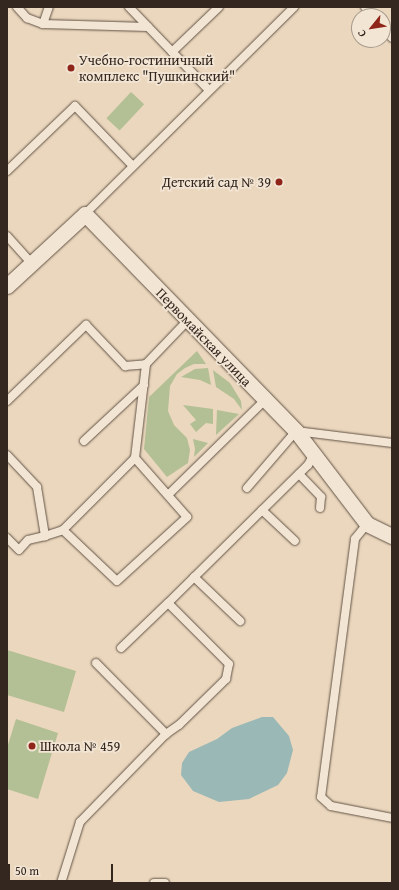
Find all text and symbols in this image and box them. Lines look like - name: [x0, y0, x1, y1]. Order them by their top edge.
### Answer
- north arrow: [351, 8, 391, 48]
- text: С: [353, 27, 370, 40]
- place label: Учебно-гостиничный комплекс "Пушкинский": [79, 52, 235, 84]
- marker: Учебно-гостиничный комплекс "Пушкинский": [66, 63, 76, 73]
- place label: Детский сад № 39: [162, 174, 271, 190]
- marker: Детский сад № 39: [274, 177, 284, 187]
- street label: Первомайская улица: [153, 284, 255, 390]
- place label: Школа № 459: [40, 738, 120, 754]
- marker: Школа № 459: [27, 741, 37, 751]
- scale bar: [10, 856, 115, 882]
- text: 50 m: [15, 862, 39, 879]

